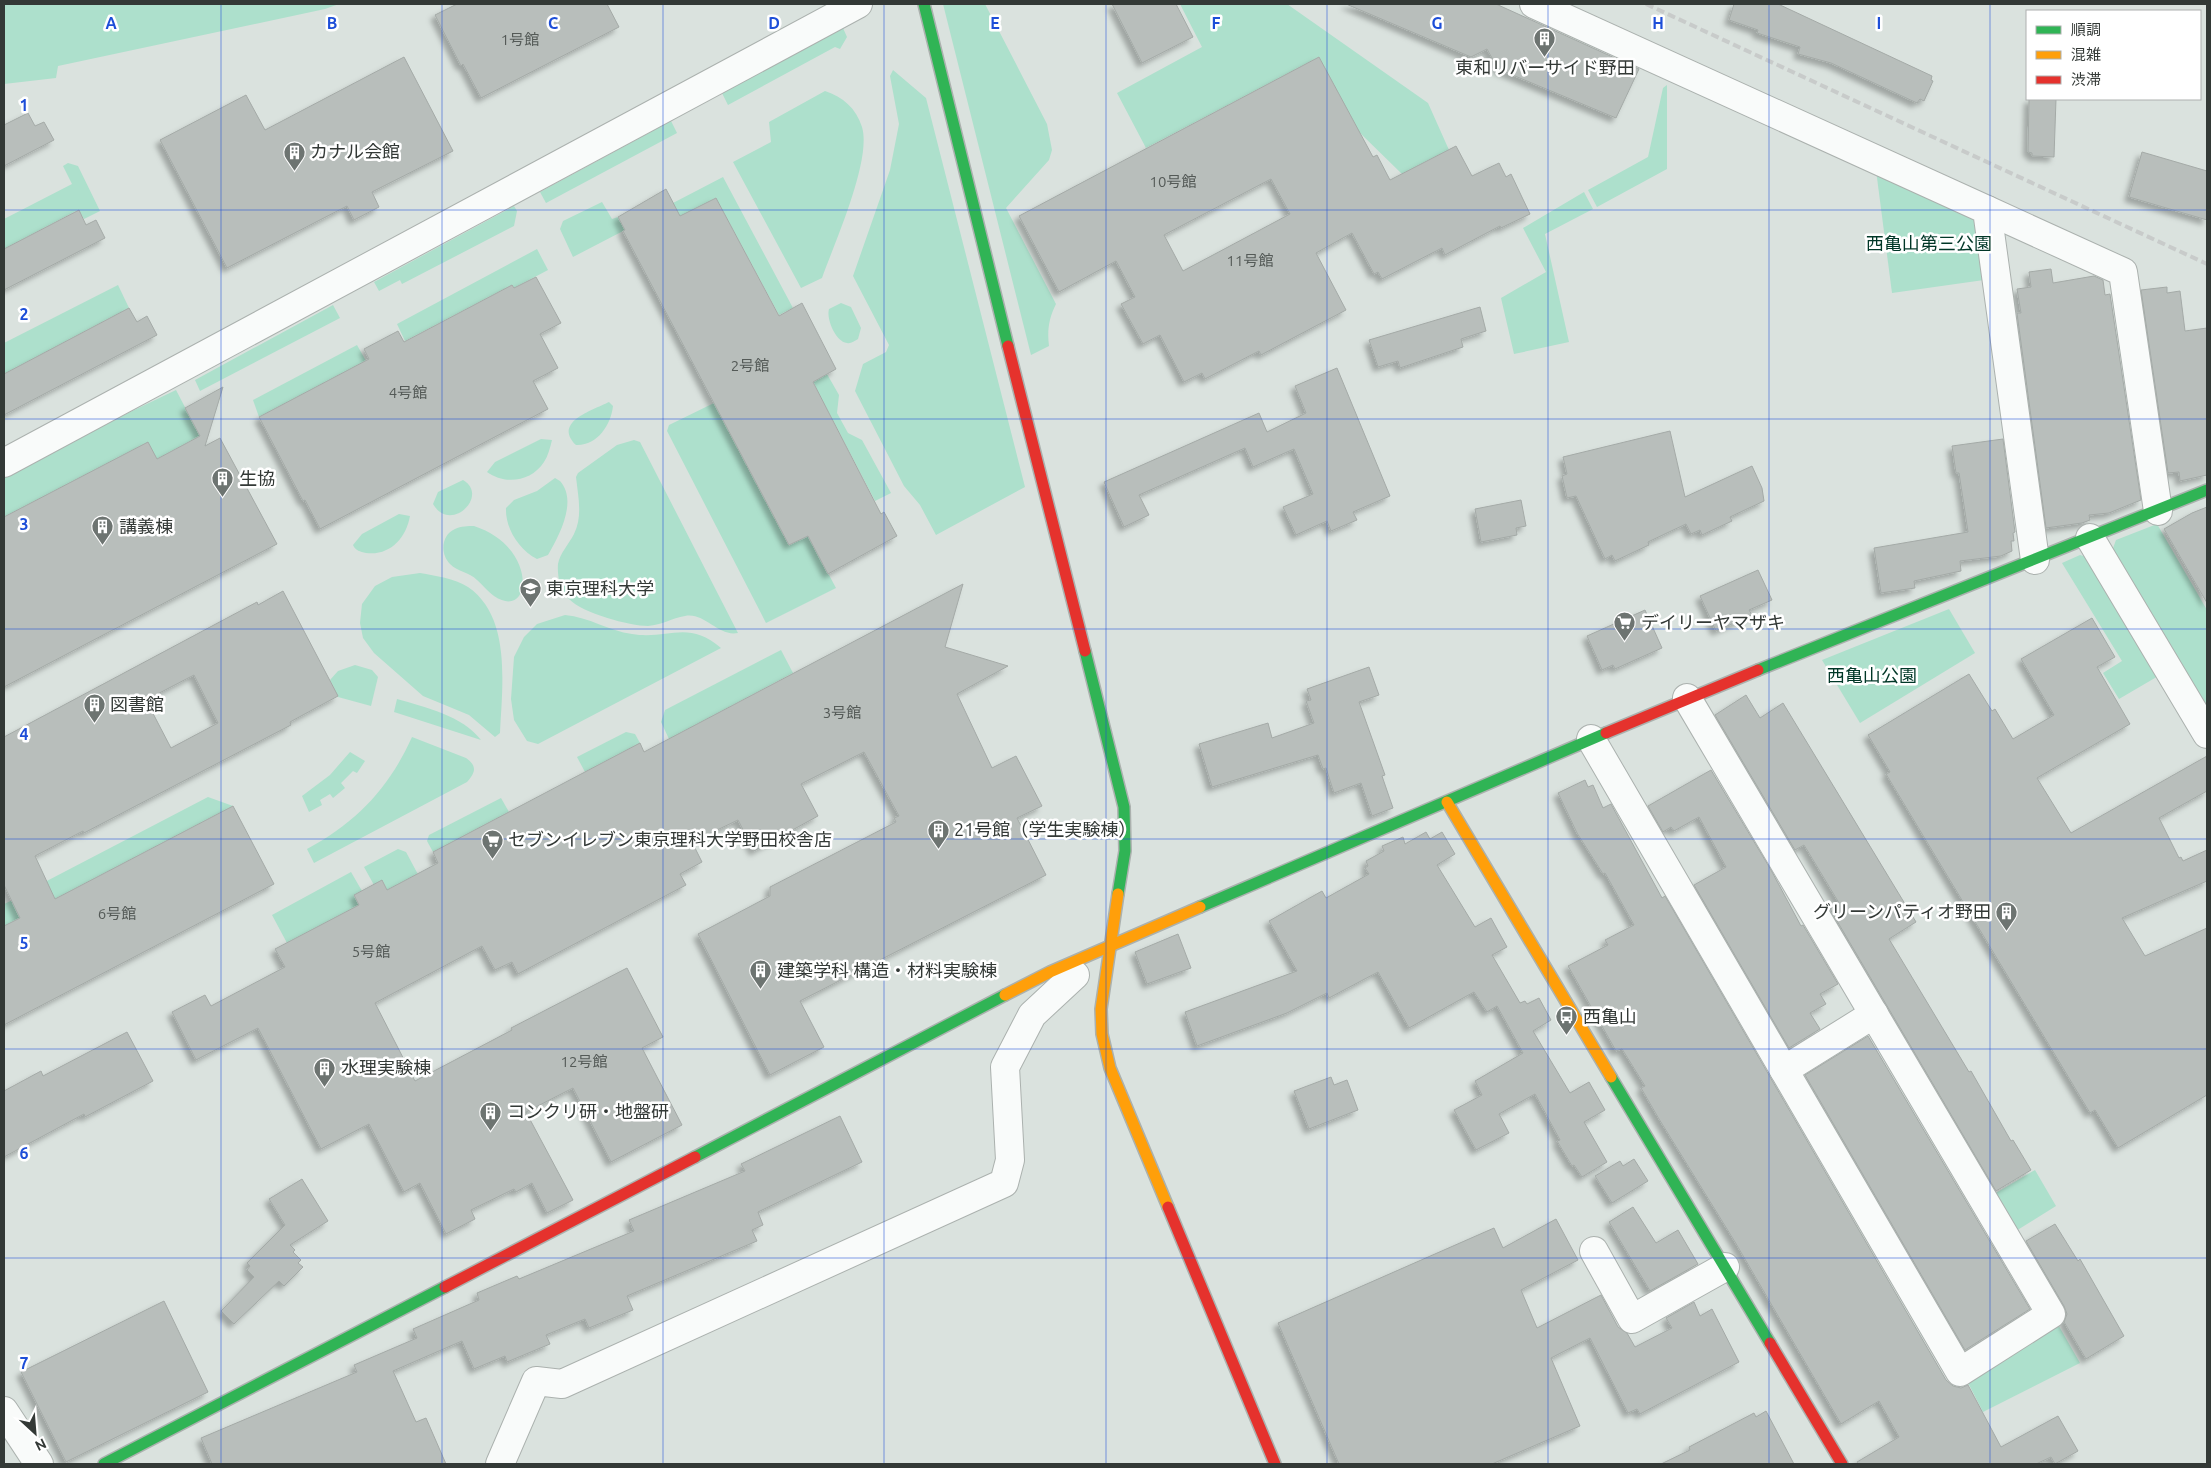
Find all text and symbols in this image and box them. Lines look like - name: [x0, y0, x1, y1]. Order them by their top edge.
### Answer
- legend: [2026, 10, 2201, 100]
- text: A: [105, 14, 117, 32]
- text: B: [327, 14, 337, 32]
- text: C: [548, 14, 558, 32]
- text: D: [768, 14, 780, 32]
- text: E: [990, 14, 1000, 32]
- text: F: [1212, 14, 1221, 32]
- text: G: [1431, 14, 1443, 32]
- text: H: [1652, 14, 1664, 32]
- text: I: [1877, 14, 1881, 32]
- text: 順調: [2071, 21, 2101, 38]
- building icon: 東和リバーサイド野田: [1533, 26, 1557, 57]
- house number: 1号館: [501, 31, 539, 48]
- text: 混雑: [2071, 46, 2101, 63]
- place label: 東和リバーサイド野田: [1455, 57, 1635, 77]
- text: 渋滞: [2071, 71, 2101, 88]
- text: 1: [19, 96, 29, 114]
- building icon: カナル会館: [282, 140, 306, 171]
- place label: カナル会館: [310, 141, 400, 161]
- house number: 10号館: [1150, 173, 1196, 190]
- park label: 西亀山第三公園: [1866, 233, 1992, 253]
- house number: 11号館: [1227, 252, 1273, 269]
- text: 2: [19, 305, 29, 323]
- house number: 2号館: [731, 357, 769, 374]
- house number: 4号館: [389, 384, 427, 401]
- building icon: 生協: [211, 467, 235, 498]
- place label: 生協: [239, 468, 275, 488]
- text: 3: [19, 515, 29, 533]
- building icon: 講義棟: [91, 515, 115, 546]
- place label: 講義棟: [119, 516, 173, 536]
- school or university icon: 東京理科大学: [518, 577, 542, 608]
- place label: 東京理科大学: [546, 578, 654, 598]
- supermarket icon: デイリーヤマザキ: [1613, 611, 1637, 642]
- place label: デイリーヤマザキ: [1641, 612, 1785, 632]
- park label: 西亀山公園: [1827, 665, 1917, 685]
- building icon: 図書館: [82, 693, 106, 724]
- place label: 図書館: [110, 694, 164, 714]
- house number: 3号館: [823, 704, 861, 721]
- text: 4: [19, 725, 29, 743]
- building icon: 21号館（学生実験棟）: [926, 818, 950, 849]
- place label: 21号館（学生実験棟）: [954, 819, 1136, 839]
- supermarket icon: セブンイレブン東京理科大学野田校舎店: [480, 828, 504, 859]
- place label: セブンイレブン東京理科大学野田校舎店: [508, 829, 832, 849]
- building icon: グリーンパティオ野田: [1995, 900, 2019, 931]
- place label: グリーンパティオ野田: [1813, 901, 1991, 921]
- house number: 6号館: [98, 905, 136, 922]
- text: 5: [19, 934, 29, 952]
- house number: 5号館: [352, 943, 390, 960]
- building icon: 建築学科 構造・材料実験棟: [749, 959, 773, 990]
- place label: 建築学科 構造・材料実験棟: [777, 960, 997, 980]
- bus stop icon: 西亀山: [1555, 1005, 1579, 1036]
- place label: 西亀山: [1583, 1006, 1637, 1026]
- house number: 12号館: [561, 1053, 607, 1070]
- building icon: 水理実験棟: [313, 1056, 337, 1087]
- place label: 水理実験棟: [341, 1057, 431, 1077]
- building icon: コンクリ研・地盤研: [479, 1100, 503, 1131]
- place label: コンクリ研・地盤研: [507, 1101, 669, 1121]
- text: 6: [19, 1144, 29, 1162]
- text: 7: [19, 1354, 29, 1372]
- north arrow: [10, 1408, 60, 1458]
- text: N: [32, 1435, 49, 1454]

